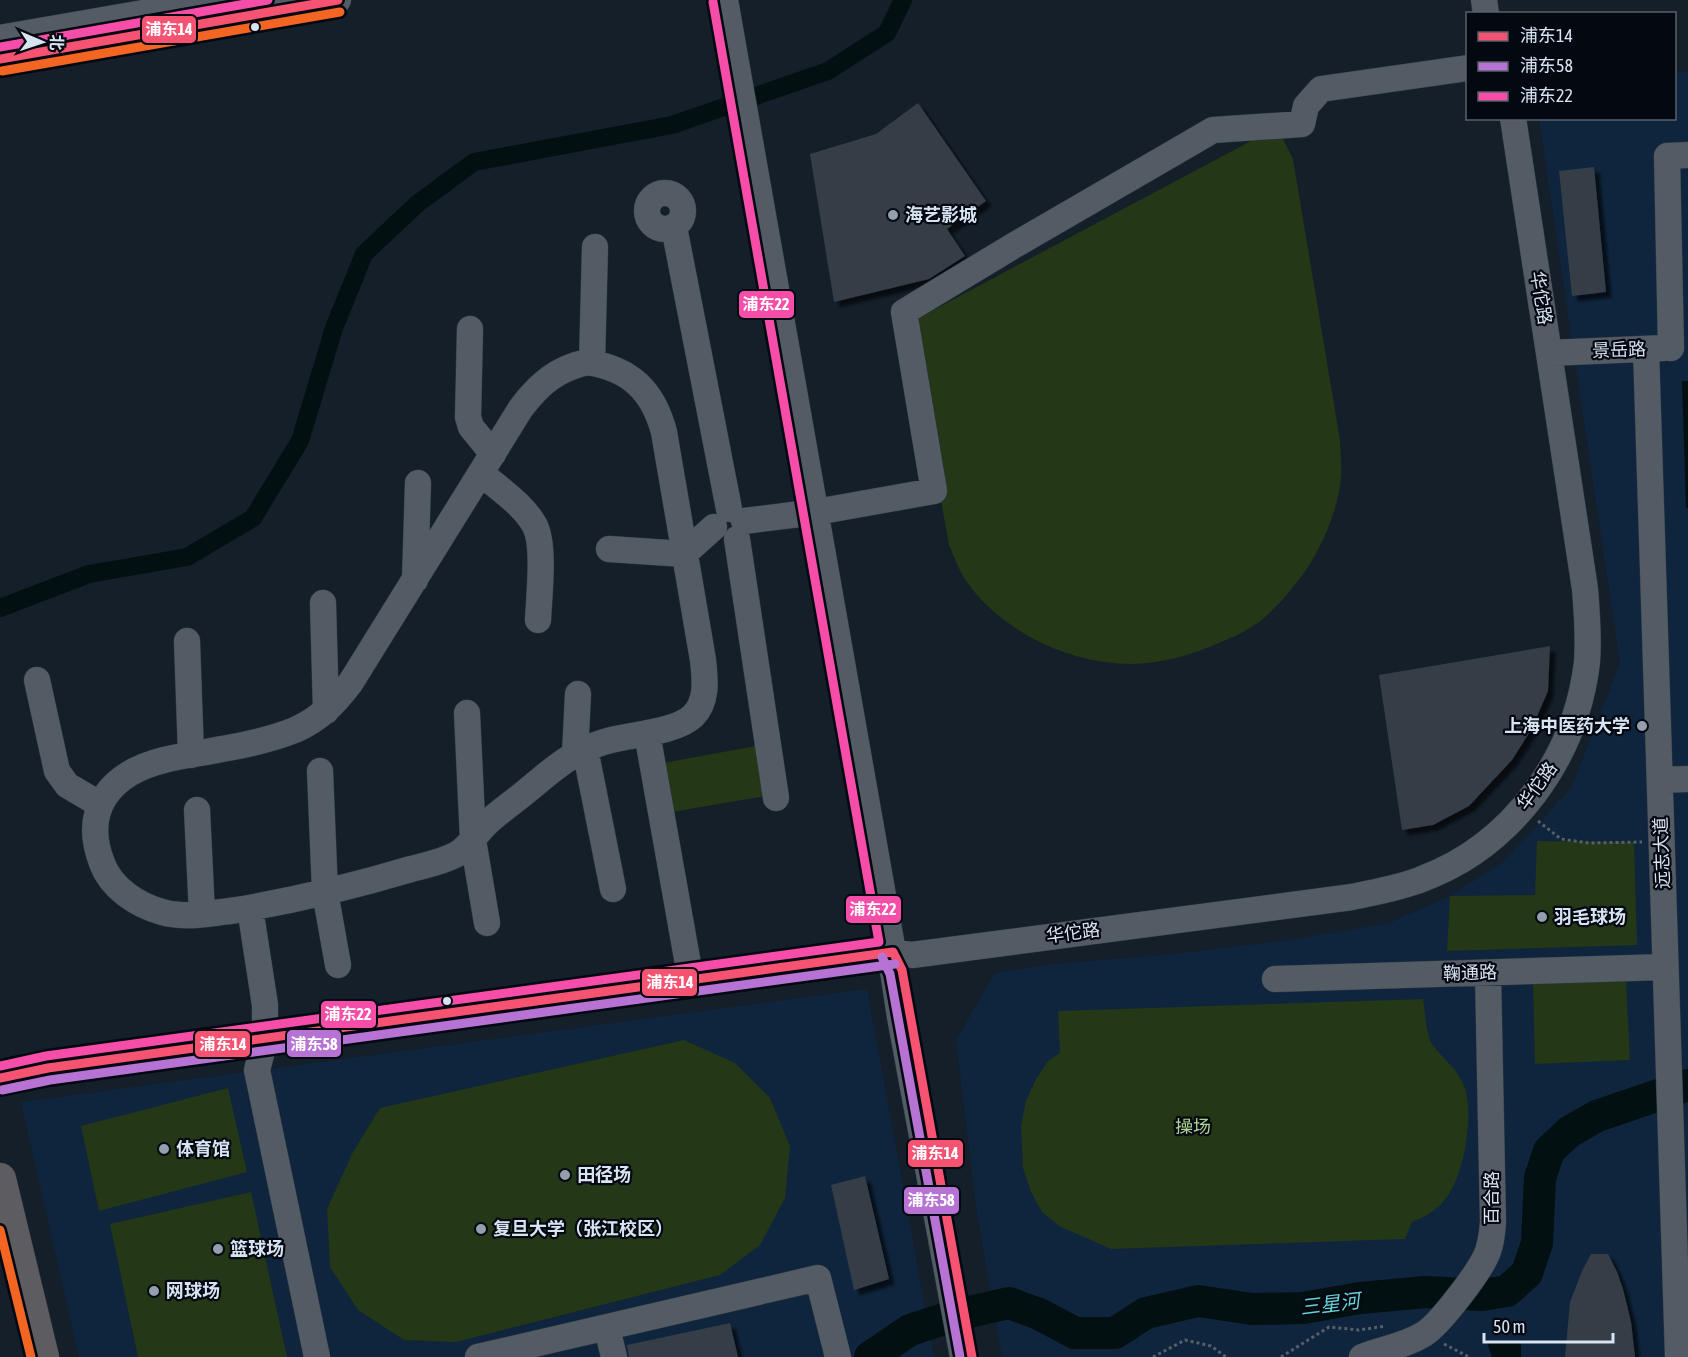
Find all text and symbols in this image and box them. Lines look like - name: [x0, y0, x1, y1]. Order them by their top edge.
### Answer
- north arrow: [12, 12, 72, 72]
- legend: [1466, 12, 1676, 120]
- line badge: 浦东14: [141, 15, 197, 44]
- text: 浦东14: [145, 20, 193, 38]
- unlabelled marker: [249, 21, 261, 33]
- text: 浦东14: [1520, 25, 1573, 46]
- text: 北: [48, 34, 66, 51]
- text: 浦东58: [1520, 55, 1573, 76]
- text: 浦东22: [1520, 85, 1573, 106]
- place label: 海艺影城: [905, 204, 977, 225]
- marker: 海艺影城: [886, 208, 900, 222]
- street label: 华佗路: [1527, 270, 1556, 326]
- line badge: 浦东22: [738, 290, 795, 319]
- text: 浦东22: [742, 295, 790, 313]
- street label: 景岳路: [1592, 338, 1646, 361]
- place label: 上海中医药大学: [1504, 715, 1630, 736]
- marker: 上海中医药大学: [1635, 719, 1649, 733]
- street label: 华佗路: [1512, 758, 1561, 814]
- street label: 远志大道: [1650, 817, 1673, 889]
- line badge: 浦东22: [845, 895, 902, 924]
- text: 浦东22: [849, 900, 897, 918]
- place label: 羽毛球场: [1554, 906, 1626, 927]
- marker: 羽毛球场: [1535, 910, 1549, 924]
- street label: 华佗路: [1045, 919, 1101, 946]
- street label: 鞠通路: [1443, 961, 1497, 984]
- line badge: 浦东14: [641, 968, 698, 997]
- text: 浦东14: [646, 973, 694, 991]
- unlabelled marker: [441, 995, 453, 1007]
- line badge: 浦东22: [320, 1000, 377, 1029]
- text: 浦东22: [324, 1005, 372, 1023]
- line badge: 浦东58: [286, 1029, 342, 1058]
- line badge: 浦东14: [194, 1030, 251, 1058]
- text: 浦东14: [199, 1035, 247, 1053]
- text: 浦东58: [290, 1035, 338, 1053]
- park label: 操场: [1175, 1116, 1211, 1137]
- place label: 体育馆: [176, 1138, 230, 1159]
- line badge: 浦东14: [907, 1139, 964, 1168]
- marker: 体育馆: [157, 1142, 171, 1156]
- text: 浦东14: [911, 1144, 959, 1162]
- place label: 田径场: [577, 1164, 631, 1185]
- marker: 田径场: [558, 1168, 572, 1182]
- street label: 百合路: [1481, 1171, 1502, 1225]
- line badge: 浦东58: [903, 1186, 960, 1215]
- text: 浦东58: [907, 1191, 955, 1209]
- place label: 复旦大学（张江校区）: [493, 1218, 673, 1239]
- marker: 复旦大学（张江校区）: [474, 1222, 488, 1236]
- place label: 篮球场: [230, 1238, 284, 1259]
- marker: 篮球场: [211, 1242, 225, 1256]
- place label: 网球场: [166, 1280, 220, 1301]
- marker: 网球场: [147, 1284, 161, 1298]
- water label: 三星河: [1299, 1288, 1365, 1319]
- scale bar: [1484, 1306, 1613, 1344]
- text: 50 m: [1493, 1316, 1525, 1337]

